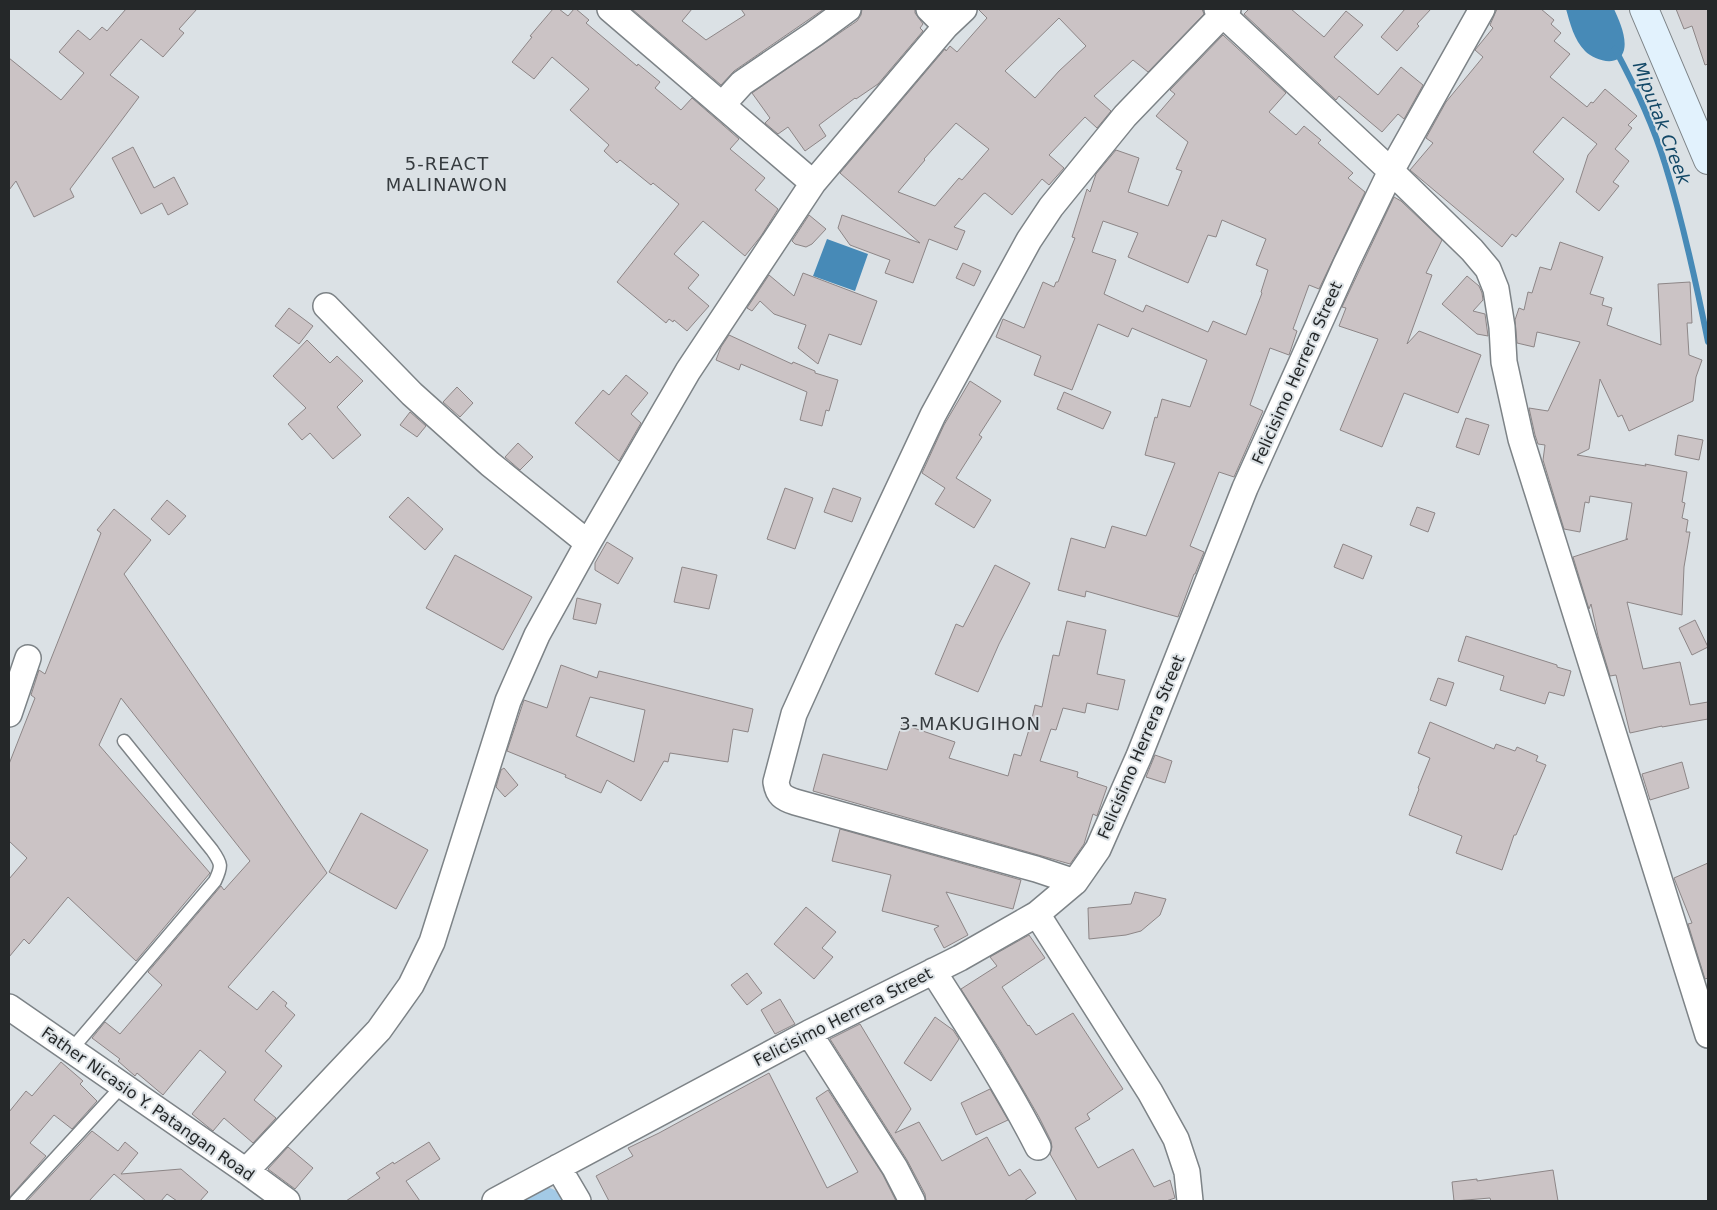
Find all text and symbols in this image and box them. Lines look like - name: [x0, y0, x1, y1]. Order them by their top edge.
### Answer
- water label: Miputak Creek: [1629, 58, 1696, 189]
- district label: 5-REACT MALINAWON: [386, 153, 508, 195]
- street label: Felicisimo Herrera Street: [1248, 279, 1346, 467]
- street label: Felicisimo Herrera Street: [1094, 652, 1188, 842]
- district label: 3-MAKUGIHON: [899, 713, 1041, 734]
- street label: Felicisimo Herrera Street: [751, 964, 935, 1070]
- street label: Father Nicasio Y. Patangan Road: [38, 1023, 258, 1185]

